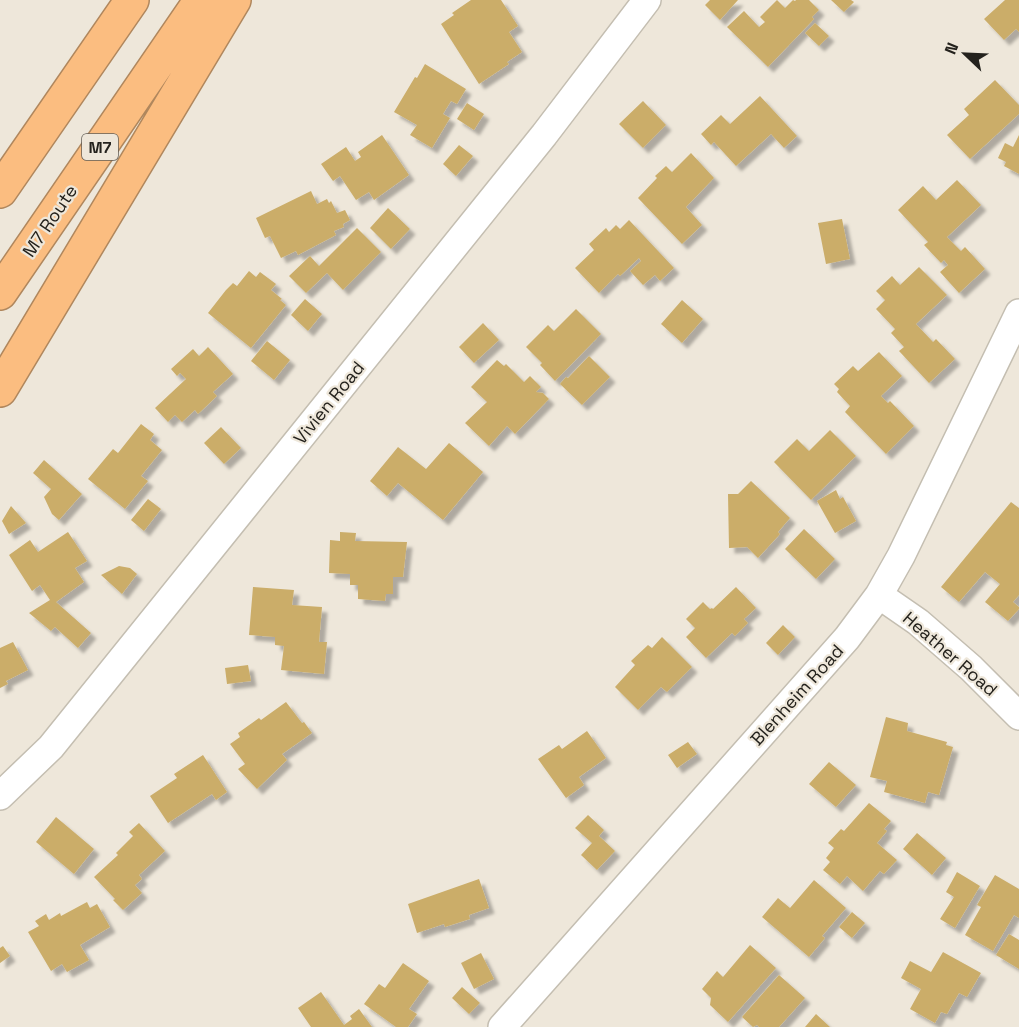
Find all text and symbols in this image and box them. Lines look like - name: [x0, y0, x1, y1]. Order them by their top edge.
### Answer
- north arrow: [935, 24, 995, 84]
- text: N: [940, 39, 963, 57]
- road number: M7: [82, 134, 118, 160]
- street label: M7 Route: [17, 180, 82, 261]
- street label: Vivien Road: [288, 357, 369, 449]
- street label: Heather Road: [898, 606, 1002, 701]
- street label: Blenheim Road: [745, 639, 848, 750]

